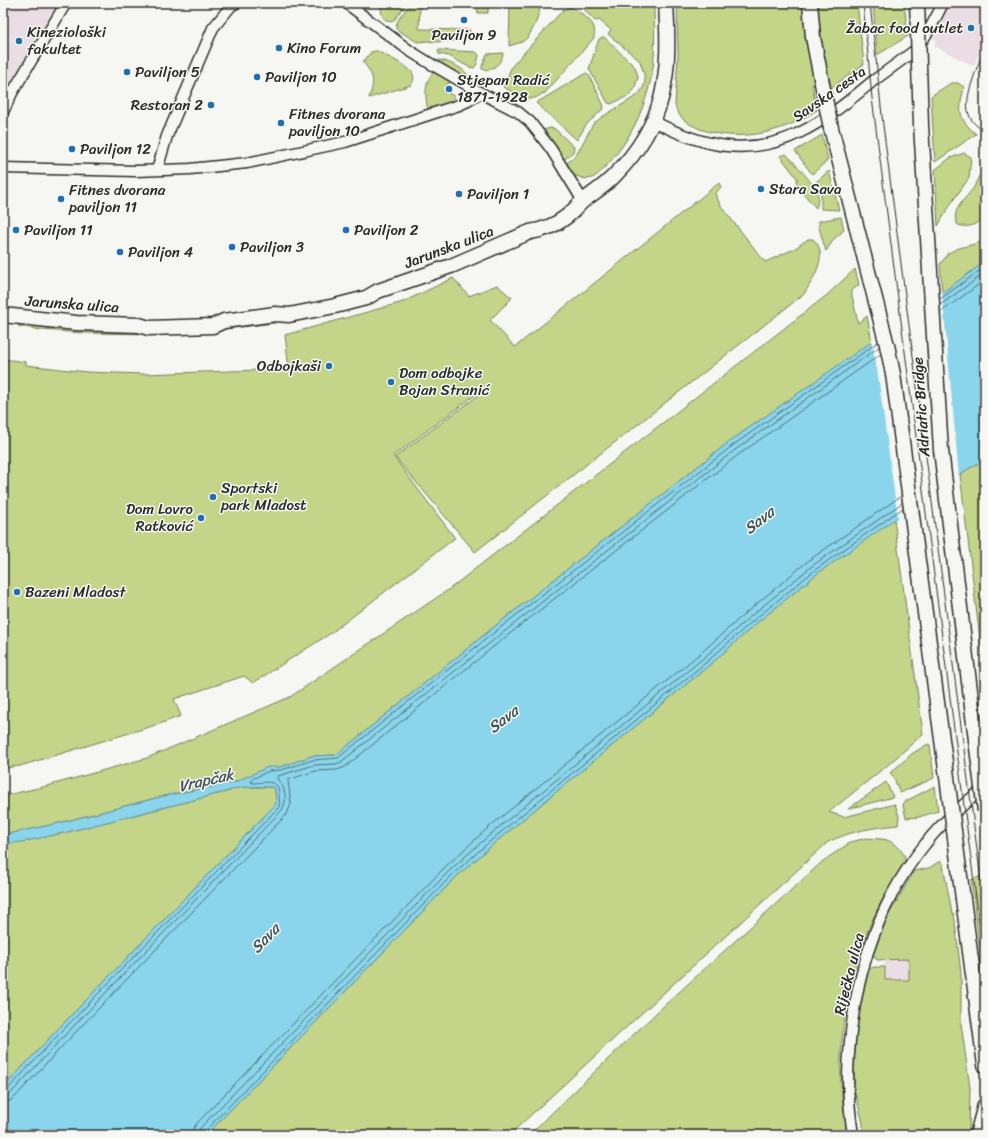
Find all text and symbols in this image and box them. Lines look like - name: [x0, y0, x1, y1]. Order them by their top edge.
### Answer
- marker: Paviljon 9: [459, 15, 469, 25]
- place label: Žabac food outlet: [846, 15, 963, 41]
- place label: Kineziološki fakultet: [27, 19, 107, 62]
- place label: Paviljon 9: [431, 22, 497, 48]
- marker: Žabac food outlet: [966, 23, 976, 33]
- place label: Kino Forum: [287, 35, 361, 61]
- marker: Kineziološki fakultet: [14, 36, 24, 46]
- marker: Kino Forum: [274, 43, 284, 53]
- place label: Paviljon 5: [135, 59, 200, 85]
- street label: Savska cesta: [787, 59, 872, 129]
- place label: Paviljon 10: [265, 64, 337, 90]
- marker: Paviljon 5: [122, 67, 132, 77]
- place label: Stjepan Radić 1871-1928: [457, 67, 551, 110]
- marker: Paviljon 10: [252, 72, 262, 82]
- marker: Stjepan Radić 1871-1928: [444, 84, 454, 94]
- place label: Restoran 2: [131, 92, 203, 118]
- marker: Restoran 2: [206, 100, 216, 110]
- place label: Fitnes dvorana paviljon 10: [288, 101, 386, 144]
- marker: Fitnes dvorana paviljon 10: [276, 118, 286, 128]
- place label: Paviljon 12: [80, 136, 151, 162]
- marker: Paviljon 12: [67, 144, 77, 154]
- place label: Stara Sava: [769, 176, 842, 202]
- place label: Fitnes dvorana paviljon 11: [68, 177, 166, 220]
- place label: Paviljon 1: [467, 181, 529, 207]
- marker: Stara Sava: [756, 184, 766, 194]
- marker: Paviljon 1: [454, 189, 464, 199]
- marker: Fitnes dvorana paviljon 11: [56, 194, 66, 204]
- place label: Paviljon 11: [24, 217, 93, 243]
- place label: Paviljon 2: [354, 217, 419, 243]
- street label: Jarunska ulica: [400, 218, 498, 276]
- marker: Paviljon 11: [11, 225, 21, 235]
- marker: Paviljon 2: [341, 225, 351, 235]
- place label: Paviljon 3: [240, 234, 304, 260]
- place label: Paviljon 4: [128, 239, 193, 265]
- marker: Paviljon 3: [227, 242, 237, 252]
- marker: Paviljon 4: [115, 247, 125, 257]
- street label: Jarunska ulica: [23, 288, 120, 320]
- place label: Odbojkaši: [257, 353, 322, 379]
- street label: Adriatic Bridge: [905, 356, 938, 459]
- place label: Dom odbojke Bojan Stranić: [399, 360, 491, 403]
- marker: Odbojkaši: [324, 361, 334, 371]
- marker: Dom odbojke Bojan Stranić: [386, 377, 396, 387]
- place label: Sportski park Mladost: [220, 475, 307, 518]
- marker: Sportski park Mladost: [208, 492, 218, 502]
- place label: Dom Lovro Ratković: [126, 496, 194, 539]
- water label: Sava: [737, 497, 783, 542]
- marker: Dom Lovro Ratković: [196, 513, 206, 523]
- place label: Bazeni Mladost: [25, 579, 126, 605]
- marker: Bazeni Mladost: [12, 587, 22, 597]
- water label: Sava: [481, 696, 527, 741]
- water label: Vrapčak: [175, 759, 238, 800]
- water label: Sava: [243, 914, 288, 960]
- street label: Riječka ulica: [826, 930, 872, 1018]

